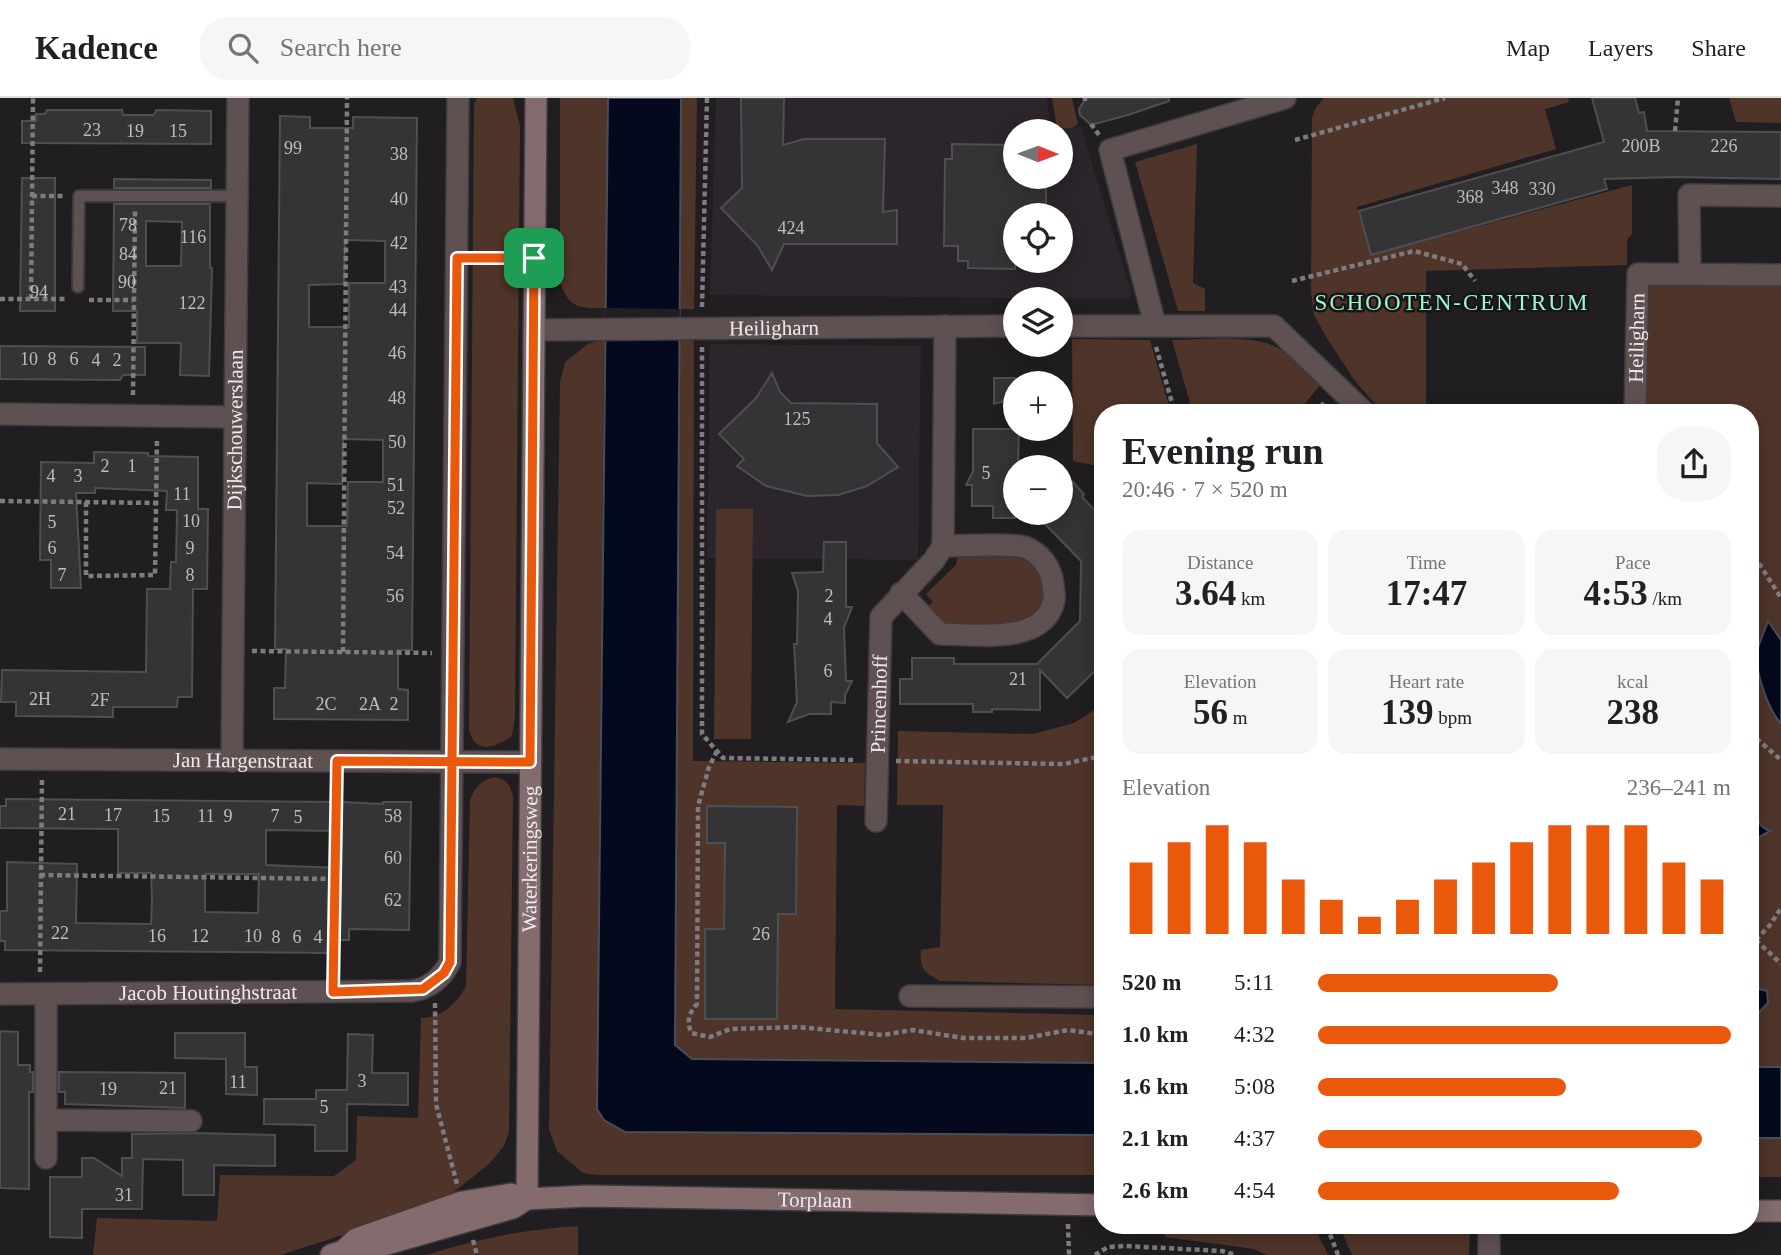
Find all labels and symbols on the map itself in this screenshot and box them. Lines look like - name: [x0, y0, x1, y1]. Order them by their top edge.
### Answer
- north arrow: [1003, 119, 1073, 189]
- house number: 23: [83, 120, 101, 140]
- house number: 19: [126, 121, 144, 141]
- house number: 15: [169, 121, 187, 141]
- house number: 200B: [1621, 136, 1661, 156]
- house number: 226: [1711, 136, 1738, 156]
- house number: 99: [284, 138, 302, 158]
- house number: 38: [390, 144, 408, 164]
- house number: 348: [1492, 178, 1519, 198]
- house number: 330: [1529, 179, 1556, 199]
- house number: 368: [1457, 187, 1484, 207]
- house number: 40: [390, 189, 408, 209]
- house number: 78: [119, 215, 137, 235]
- house number: 424: [778, 218, 805, 238]
- house number: 116: [180, 227, 206, 247]
- pin: [504, 228, 564, 288]
- house number: 42: [390, 233, 408, 253]
- house number: 84: [119, 244, 137, 264]
- house number: 90: [118, 272, 136, 292]
- house number: 43: [389, 277, 407, 297]
- house number: 94: [30, 282, 48, 302]
- district label: SCHOOTEN-CENTRUM: [1315, 290, 1589, 315]
- street label: Heiligharn: [1624, 292, 1650, 383]
- house number: 122: [179, 293, 206, 313]
- house number: 44: [389, 300, 407, 320]
- street label: Heiligharn: [729, 316, 820, 340]
- house number: 46: [388, 343, 406, 363]
- house number: 10: [20, 349, 38, 369]
- house number: 8: [48, 349, 57, 369]
- house number: 6: [70, 349, 79, 369]
- street label: Dijkschouwerslaan: [222, 349, 248, 511]
- house number: 4: [92, 350, 101, 370]
- house number: 2: [113, 350, 122, 370]
- house number: 48: [388, 388, 406, 408]
- house number: 125: [784, 409, 811, 429]
- house number: 50: [388, 432, 406, 452]
- house number: 2: [101, 456, 110, 476]
- house number: 1: [128, 456, 137, 476]
- house number: 5: [982, 463, 991, 483]
- house number: 4: [47, 466, 56, 486]
- house number: 3: [74, 466, 83, 486]
- house number: 51: [387, 475, 405, 495]
- house number: 11: [173, 484, 191, 504]
- house number: 52: [387, 498, 405, 518]
- house number: 10: [182, 511, 200, 531]
- house number: 5: [48, 512, 57, 532]
- house number: 6: [48, 538, 57, 558]
- house number: 9: [186, 538, 195, 558]
- house number: 54: [386, 543, 404, 563]
- house number: 7: [58, 565, 67, 585]
- house number: 8: [186, 565, 195, 585]
- house number: 56: [386, 586, 404, 606]
- house number: 2: [825, 586, 834, 606]
- house number: 4: [824, 609, 833, 629]
- street label: Princenhoff: [866, 654, 892, 754]
- house number: 6: [824, 661, 833, 681]
- house number: 21: [1009, 669, 1027, 689]
- house number: 2H: [29, 689, 51, 709]
- house number: 2F: [90, 690, 110, 710]
- house number: 2C: [315, 694, 337, 714]
- house number: 2A: [359, 694, 381, 714]
- house number: 2: [390, 694, 399, 714]
- street label: Jan Hargenstraat: [173, 748, 313, 773]
- street label: Waterkeringsweg: [517, 785, 542, 932]
- house number: 21: [58, 804, 76, 824]
- house number: 17: [104, 805, 122, 825]
- house number: 15: [152, 806, 170, 826]
- house number: 11: [197, 806, 215, 826]
- house number: 9: [224, 806, 233, 826]
- house number: 7: [271, 806, 280, 826]
- house number: 58: [384, 806, 402, 826]
- house number: 5: [294, 807, 303, 827]
- house number: 60: [384, 848, 402, 868]
- house number: 62: [384, 890, 402, 910]
- house number: 22: [51, 923, 69, 943]
- house number: 26: [752, 924, 770, 944]
- house number: 16: [148, 926, 166, 946]
- house number: 12: [191, 926, 209, 946]
- house number: 10: [244, 926, 262, 946]
- house number: 8: [272, 927, 281, 947]
- house number: 6: [293, 927, 302, 947]
- house number: 4: [314, 927, 323, 947]
- street label: Jacob Houtinghstraat: [119, 980, 297, 1005]
- house number: 3: [358, 1071, 367, 1091]
- house number: 11: [229, 1072, 247, 1092]
- house number: 21: [159, 1078, 177, 1098]
- house number: 19: [99, 1079, 117, 1099]
- house number: 5: [320, 1097, 329, 1117]
- house number: 31: [115, 1185, 133, 1205]
- street label: Torplaan: [777, 1187, 853, 1213]

